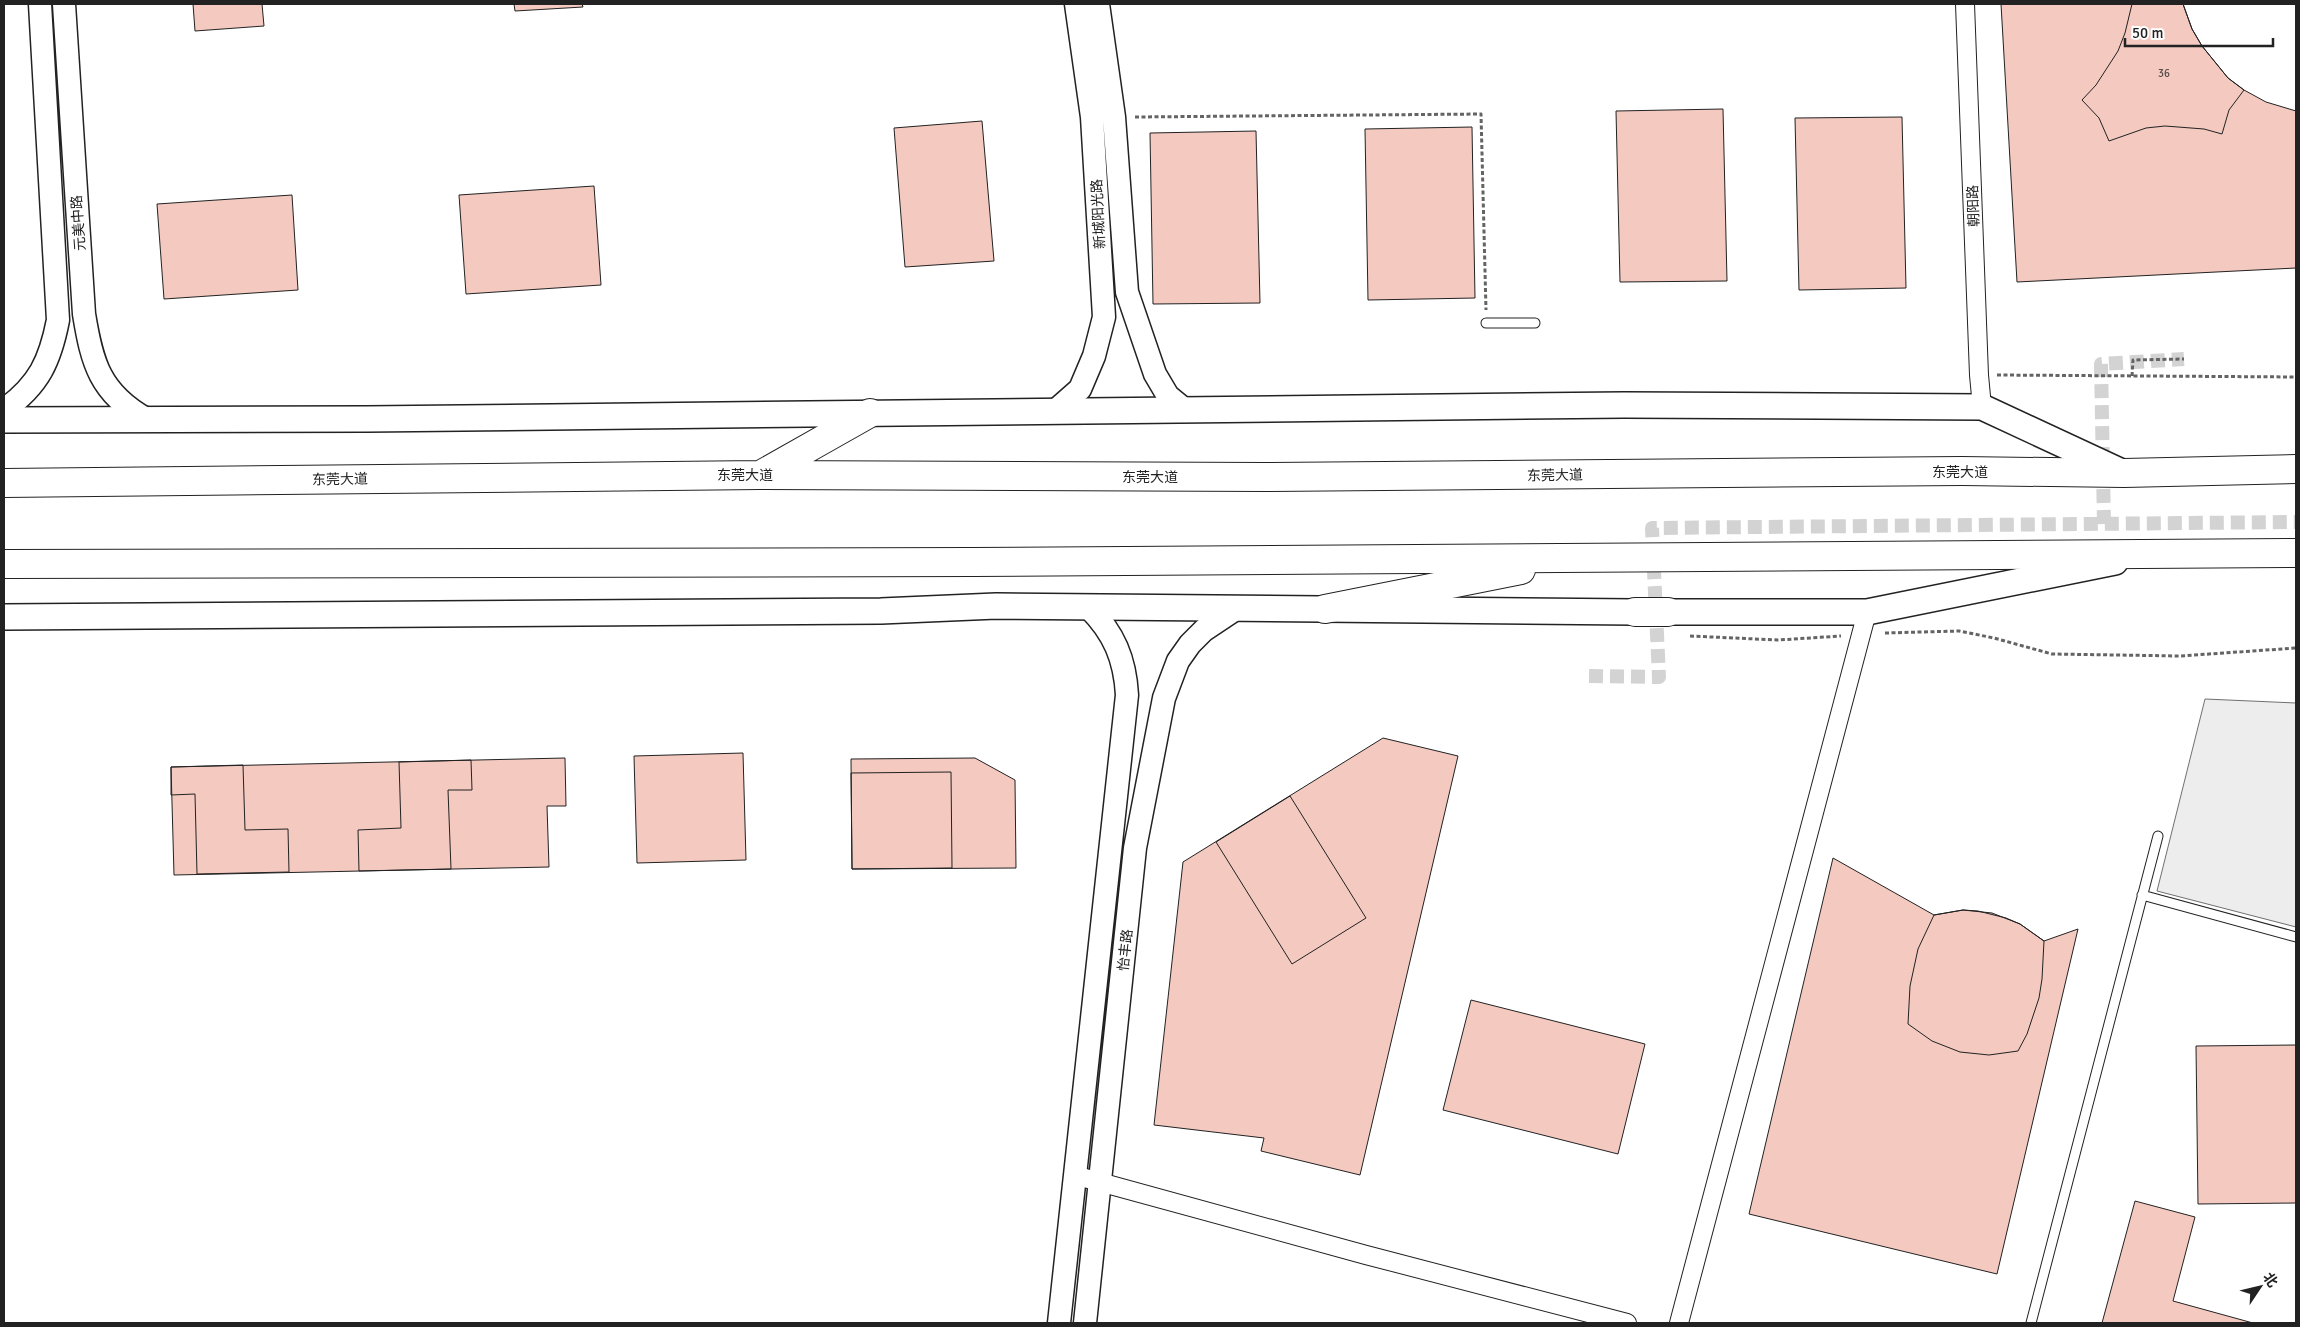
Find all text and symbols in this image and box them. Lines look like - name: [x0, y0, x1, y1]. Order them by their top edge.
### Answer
- scale bar: [2125, 15, 2272, 47]
- text: 50 m: [2132, 24, 2163, 42]
- house number: 36: [2158, 67, 2170, 80]
- street label: 新城阳光路: [1088, 179, 1109, 249]
- street label: 朝阳路: [1964, 185, 1983, 227]
- street label: 元美中路: [68, 194, 89, 251]
- street label: 东莞大道: [1932, 464, 1988, 481]
- street label: 东莞大道: [717, 467, 773, 484]
- street label: 东莞大道: [1527, 467, 1583, 484]
- street label: 东莞大道: [1122, 469, 1178, 486]
- street label: 东莞大道: [312, 471, 368, 488]
- street label: 怡丰路: [1115, 928, 1136, 972]
- north arrow: [2235, 1262, 2285, 1312]
- text: 北: [2259, 1269, 2281, 1290]

